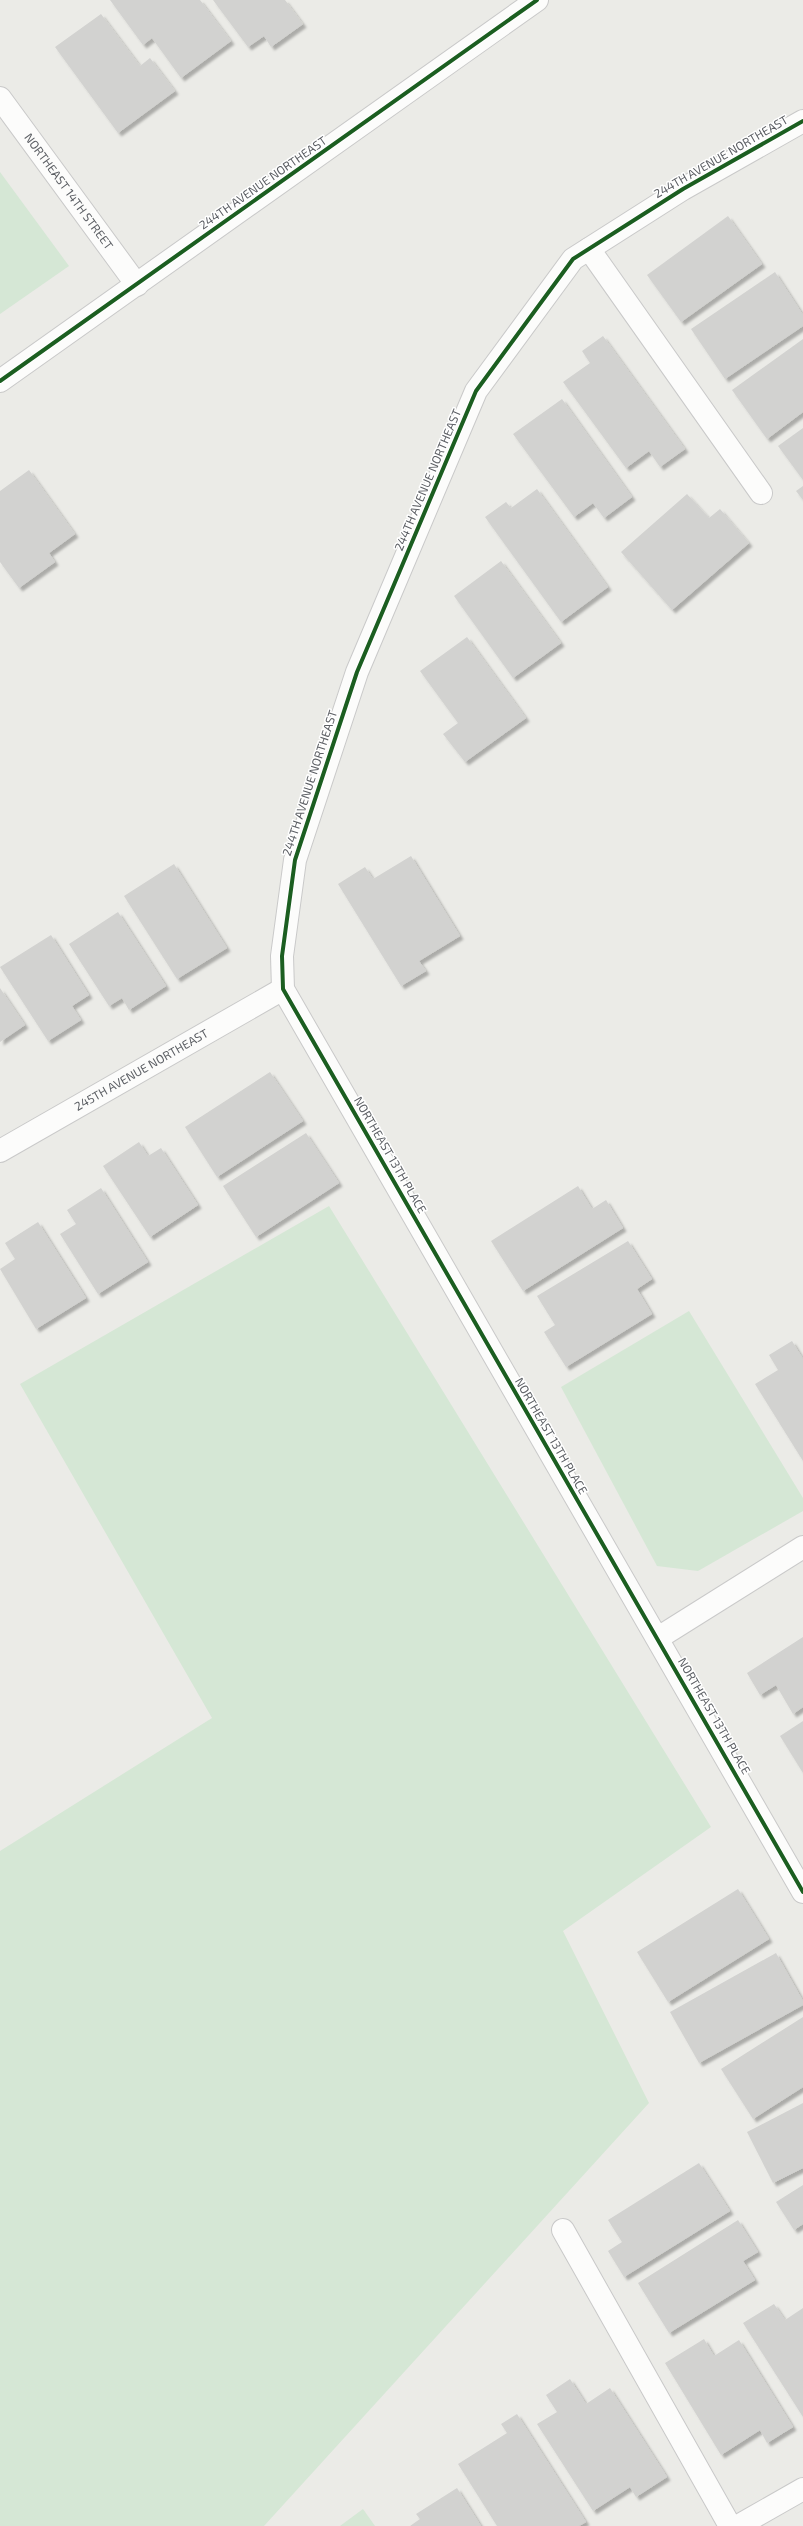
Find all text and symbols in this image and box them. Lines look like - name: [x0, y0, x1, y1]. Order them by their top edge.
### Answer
- street label: 244TH AVENUE NORTHEAST: [651, 112, 790, 200]
- street label: NORTHEAST 14TH STREET: [22, 130, 117, 252]
- street label: 244TH AVENUE NORTHEAST: [196, 133, 329, 232]
- street label: 244TH AVENUE NORTHEAST: [391, 407, 463, 552]
- street label: 244TH AVENUE NORTHEAST: [279, 708, 339, 857]
- street label: 245TH AVENUE NORTHEAST: [72, 1025, 210, 1113]
- street label: NORTHEAST 13TH PLACE: [352, 1094, 430, 1216]
- street label: NORTHEAST 13TH PLACE: [513, 1375, 591, 1497]
- street label: NORTHEAST 13TH PLACE: [676, 1655, 754, 1777]

